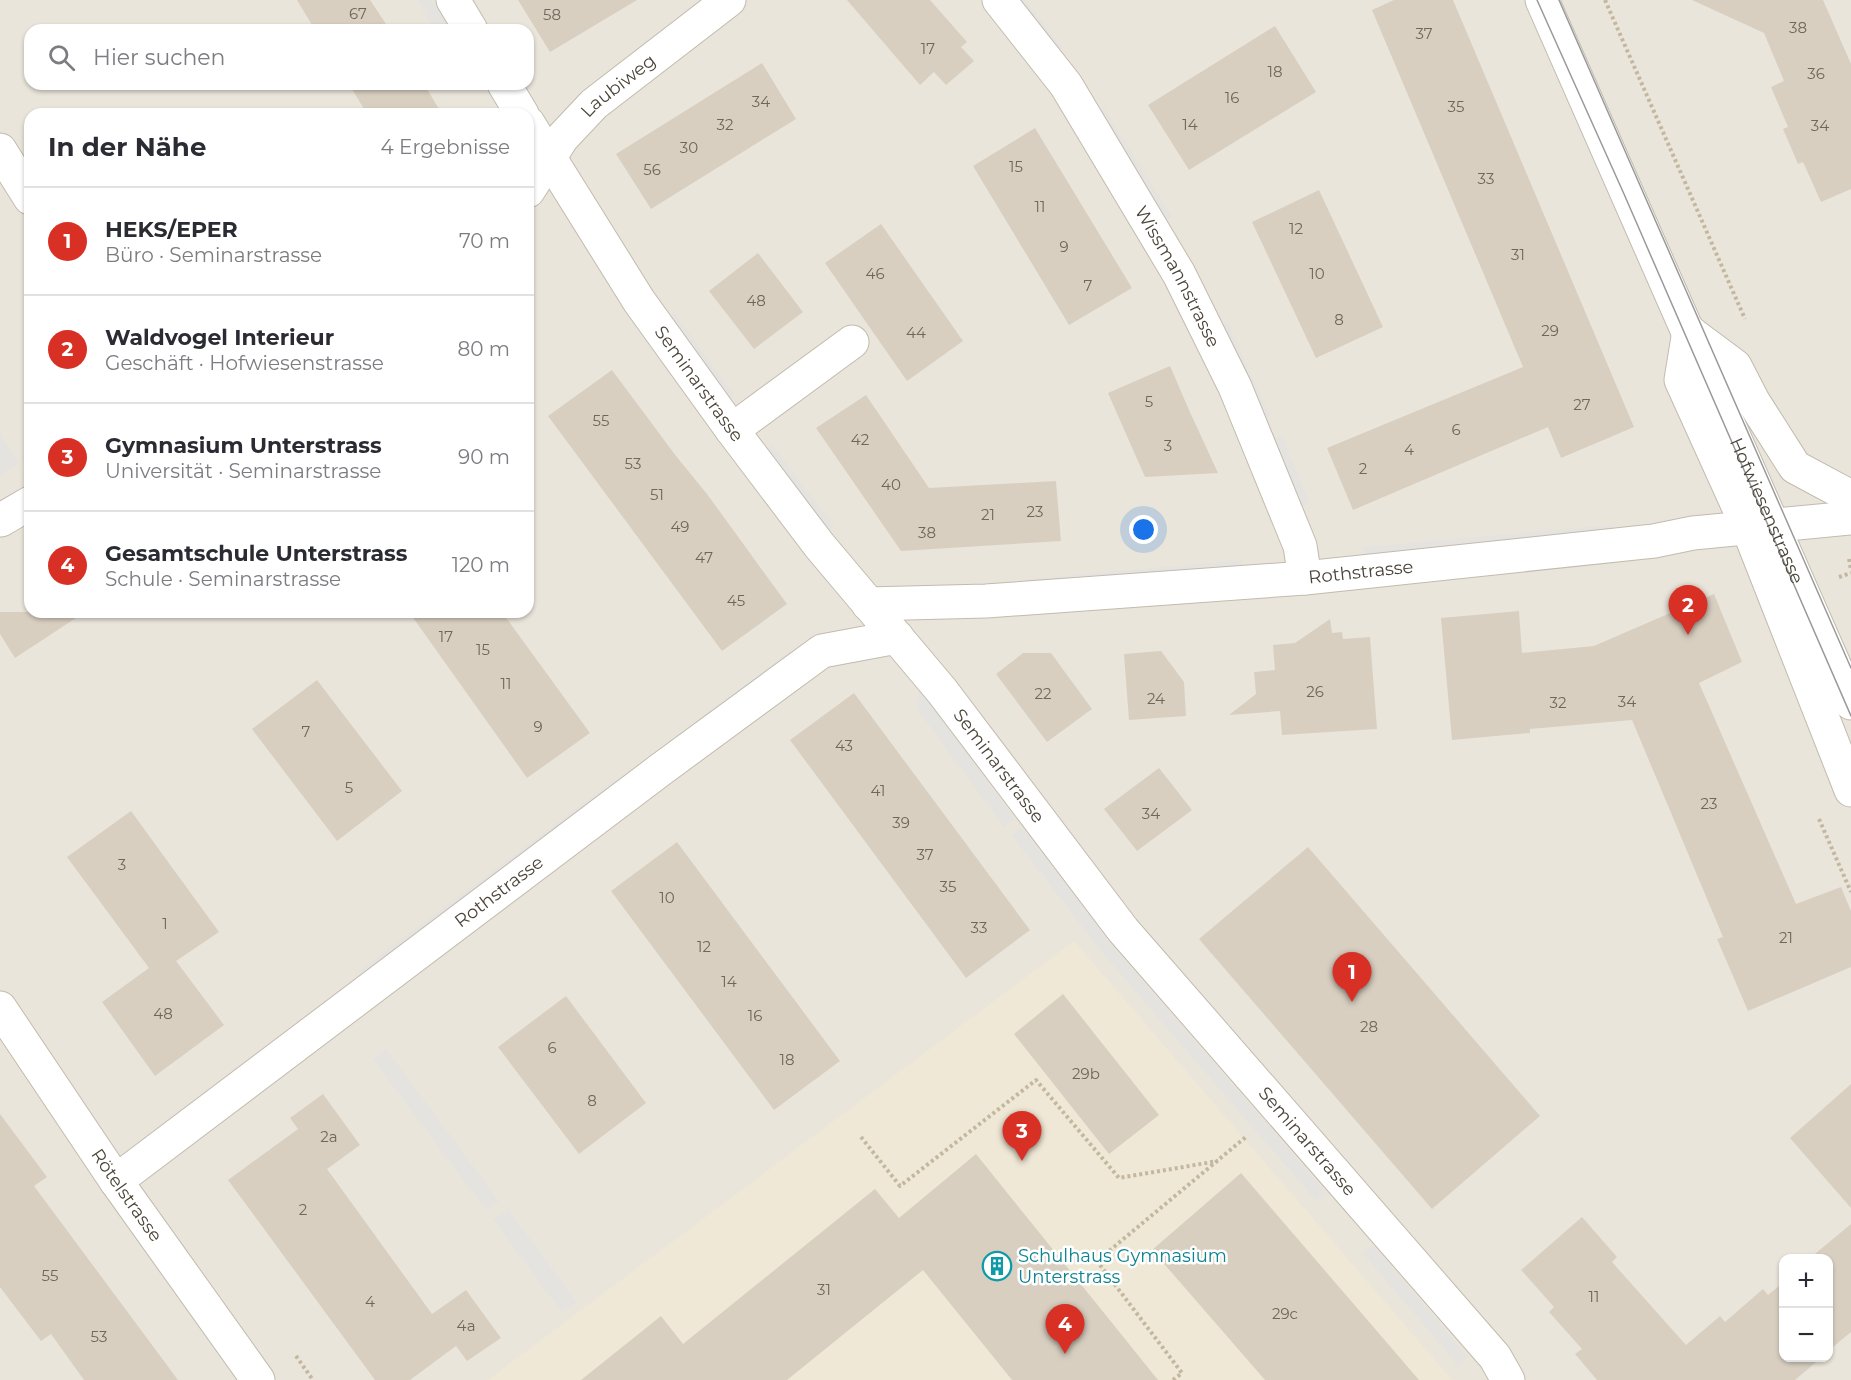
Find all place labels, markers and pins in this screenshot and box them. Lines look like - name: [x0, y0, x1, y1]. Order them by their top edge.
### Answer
- pin: 2: [1668, 586, 1708, 635]
- pin: 1: [1332, 952, 1372, 1002]
- pin: 3: [1002, 1112, 1042, 1161]
- place label: Schulhaus Gymnasium Unterstrass: [1018, 1245, 1227, 1288]
- building icon: Schulhaus Gymnasium Unterstrass: [981, 1250, 1013, 1282]
- pin: 4: [1046, 1304, 1084, 1354]

